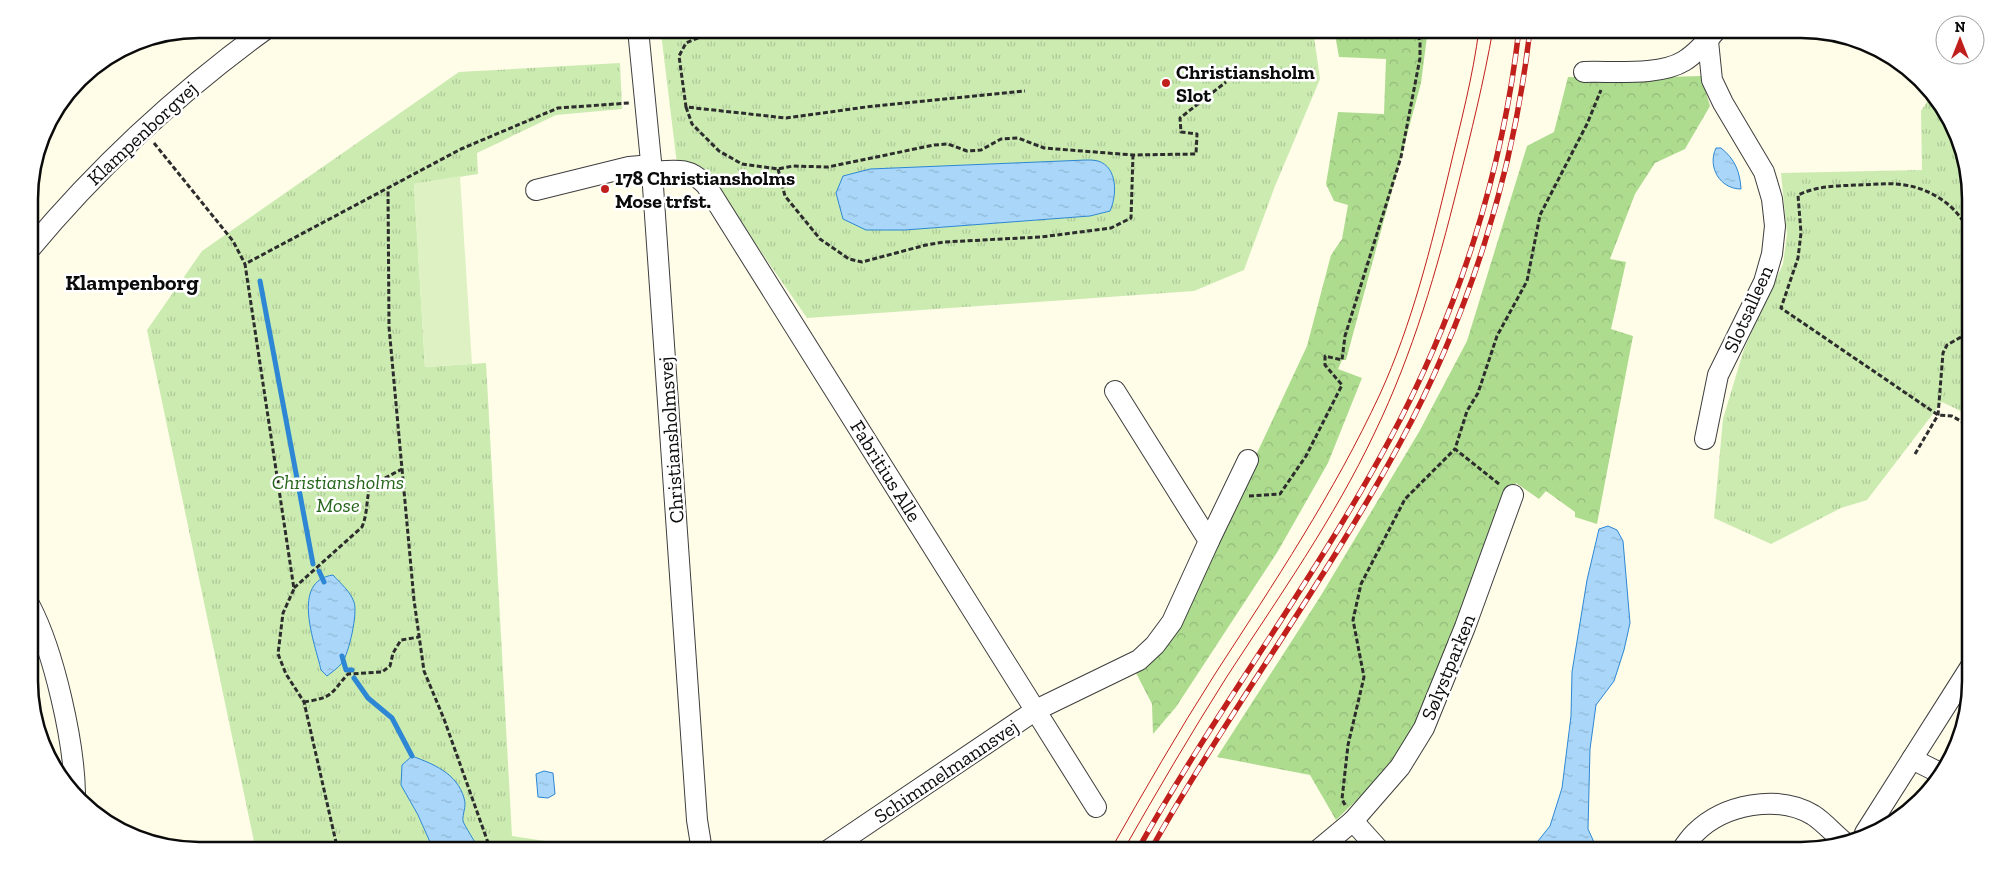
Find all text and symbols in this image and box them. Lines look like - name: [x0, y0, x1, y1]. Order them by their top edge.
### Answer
- north arrow: [1935, 15, 1985, 65]
- text: N: [1955, 19, 1966, 36]
- place label: Christiansholm Slot: [1176, 60, 1315, 107]
- street label: Klampenborgvej: [82, 76, 202, 190]
- marker: Christiansholm Slot: [1160, 77, 1172, 89]
- place label: 178 Christiansholms Mose trfst.: [615, 166, 795, 213]
- marker: 178 Christiansholms Mose trfst.: [599, 183, 611, 195]
- street label: Slotsalleen: [1718, 261, 1778, 356]
- district label: Klampenborg: [65, 269, 199, 296]
- street label: Christiansholmsvej: [653, 356, 689, 524]
- street label: Fabritius Alle: [845, 416, 927, 526]
- park label: Christiansholms Mose: [272, 470, 404, 517]
- street label: Sølystparken: [1416, 610, 1480, 723]
- street label: Schimmelmannsvej: [869, 714, 1023, 828]

